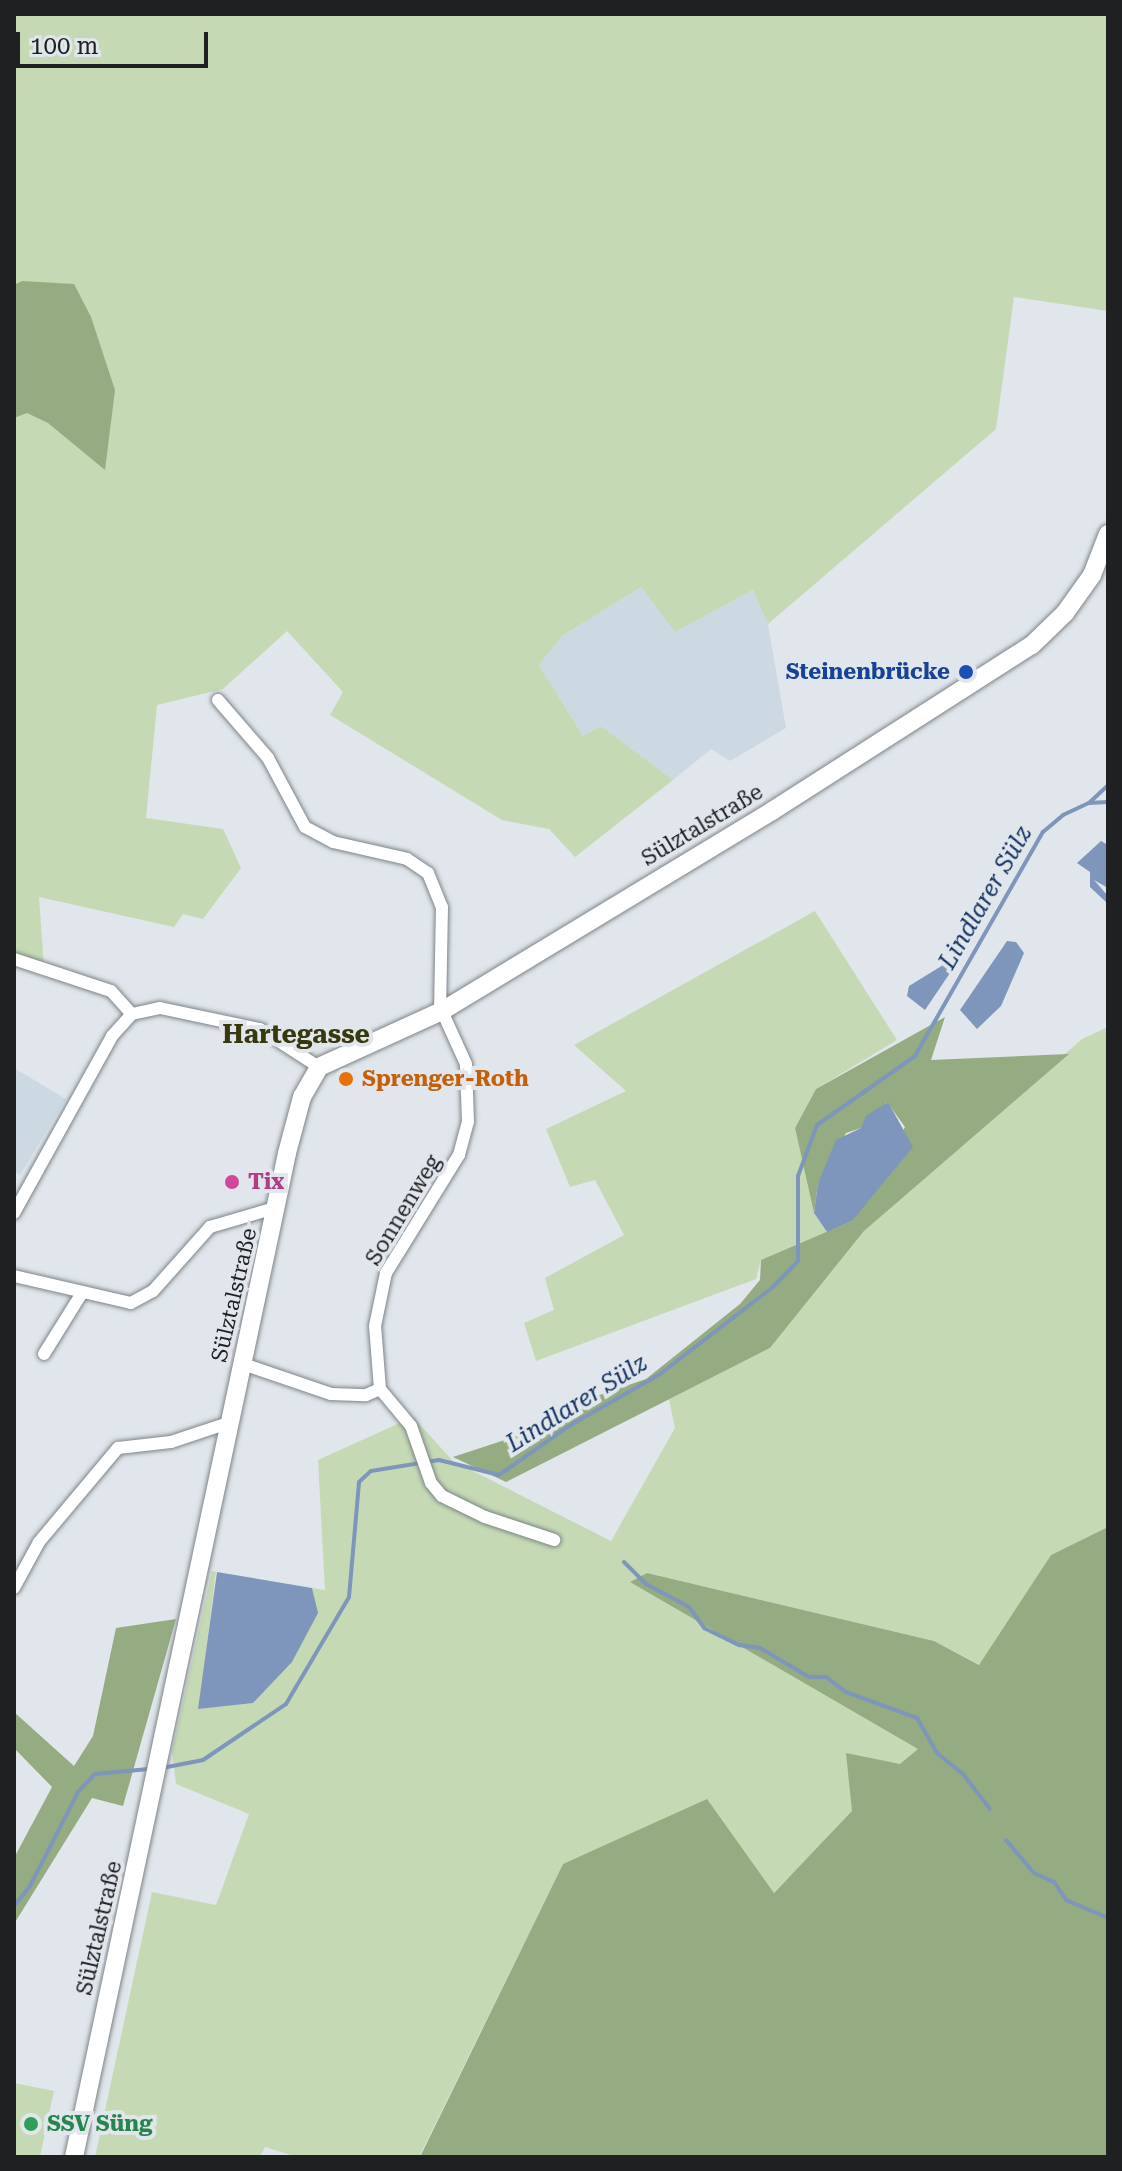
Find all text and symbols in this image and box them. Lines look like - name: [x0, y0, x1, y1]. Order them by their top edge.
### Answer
- scale bar: [20, 16, 212, 66]
- text: 100 m: [30, 32, 98, 60]
- place label: Steinenbrücke: [786, 659, 950, 685]
- marker: Steinenbrücke: [957, 663, 975, 681]
- street label: Sülztalstraße: [637, 778, 767, 872]
- water label: Lindlarer Sülz: [934, 822, 1038, 974]
- district label: Hartegasse: [222, 1019, 370, 1051]
- place label: Sprenger-Roth: [362, 1066, 529, 1092]
- marker: Sprenger-Roth: [337, 1070, 355, 1088]
- street label: Sonnenweg: [360, 1150, 446, 1270]
- place label: Tix: [248, 1169, 284, 1195]
- marker: Tix: [223, 1173, 241, 1191]
- street label: Sülztalstraße: [206, 1225, 262, 1365]
- water label: Lindlarer Sülz: [502, 1349, 652, 1459]
- street label: Sülztalstraße: [71, 1858, 127, 1998]
- place label: SSV Süng: [47, 2111, 152, 2137]
- marker: SSV Süng: [22, 2115, 40, 2133]

